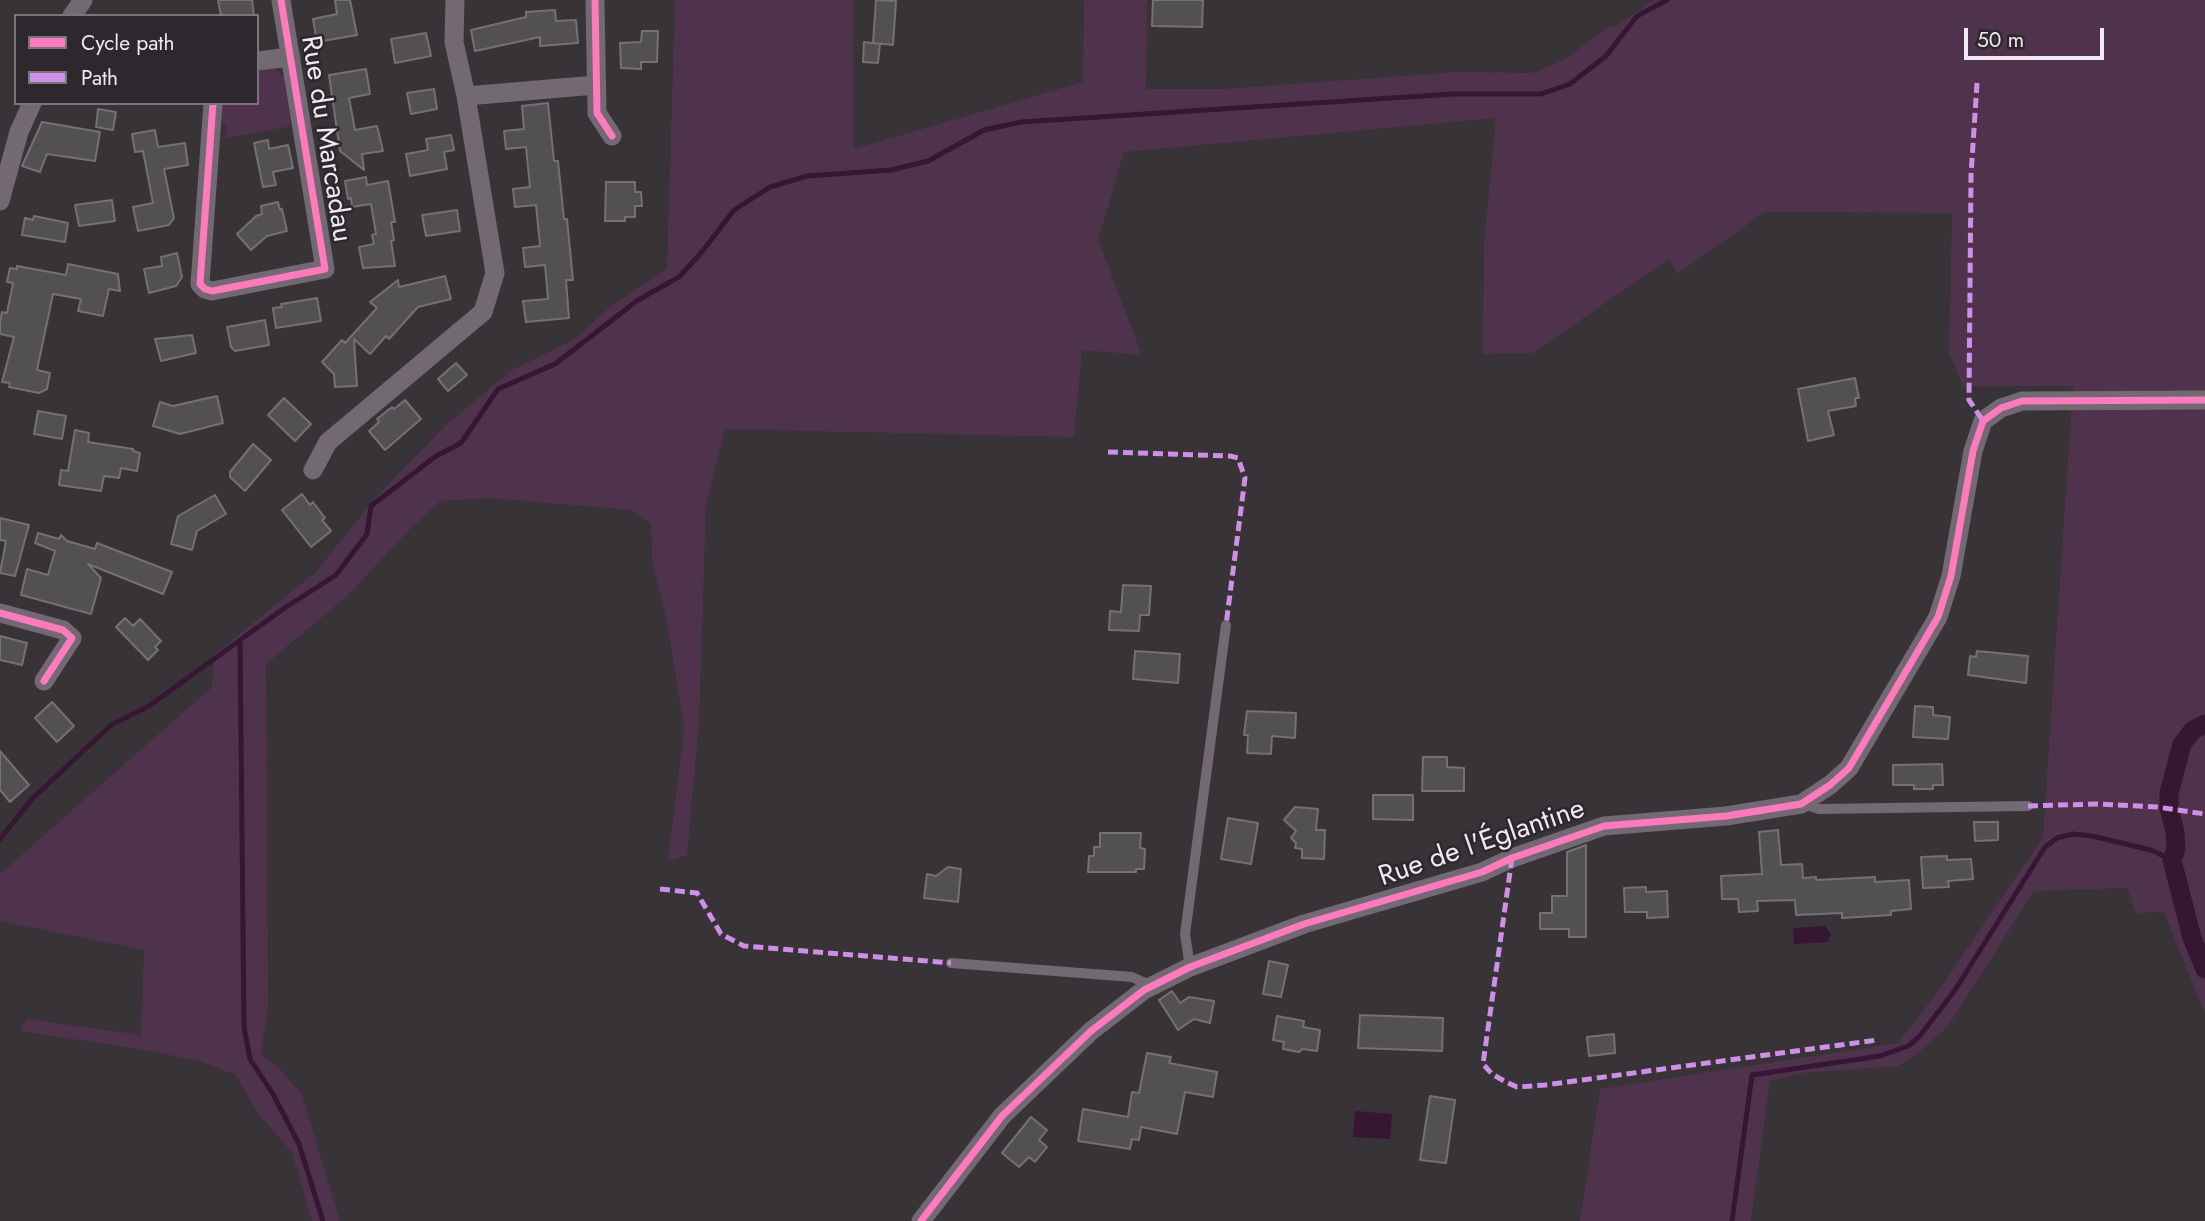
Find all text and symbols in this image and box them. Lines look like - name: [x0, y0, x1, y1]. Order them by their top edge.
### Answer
- legend: [14, 14, 259, 105]
- scale bar: [1967, 14, 2107, 58]
- text: 50 m: [1977, 25, 2024, 55]
- text: Cycle path: [81, 28, 174, 58]
- street label: Rue du Marcadau: [292, 33, 358, 245]
- text: Path: [81, 63, 118, 93]
- street label: Rue de l'Églantine: [1375, 793, 1589, 895]

